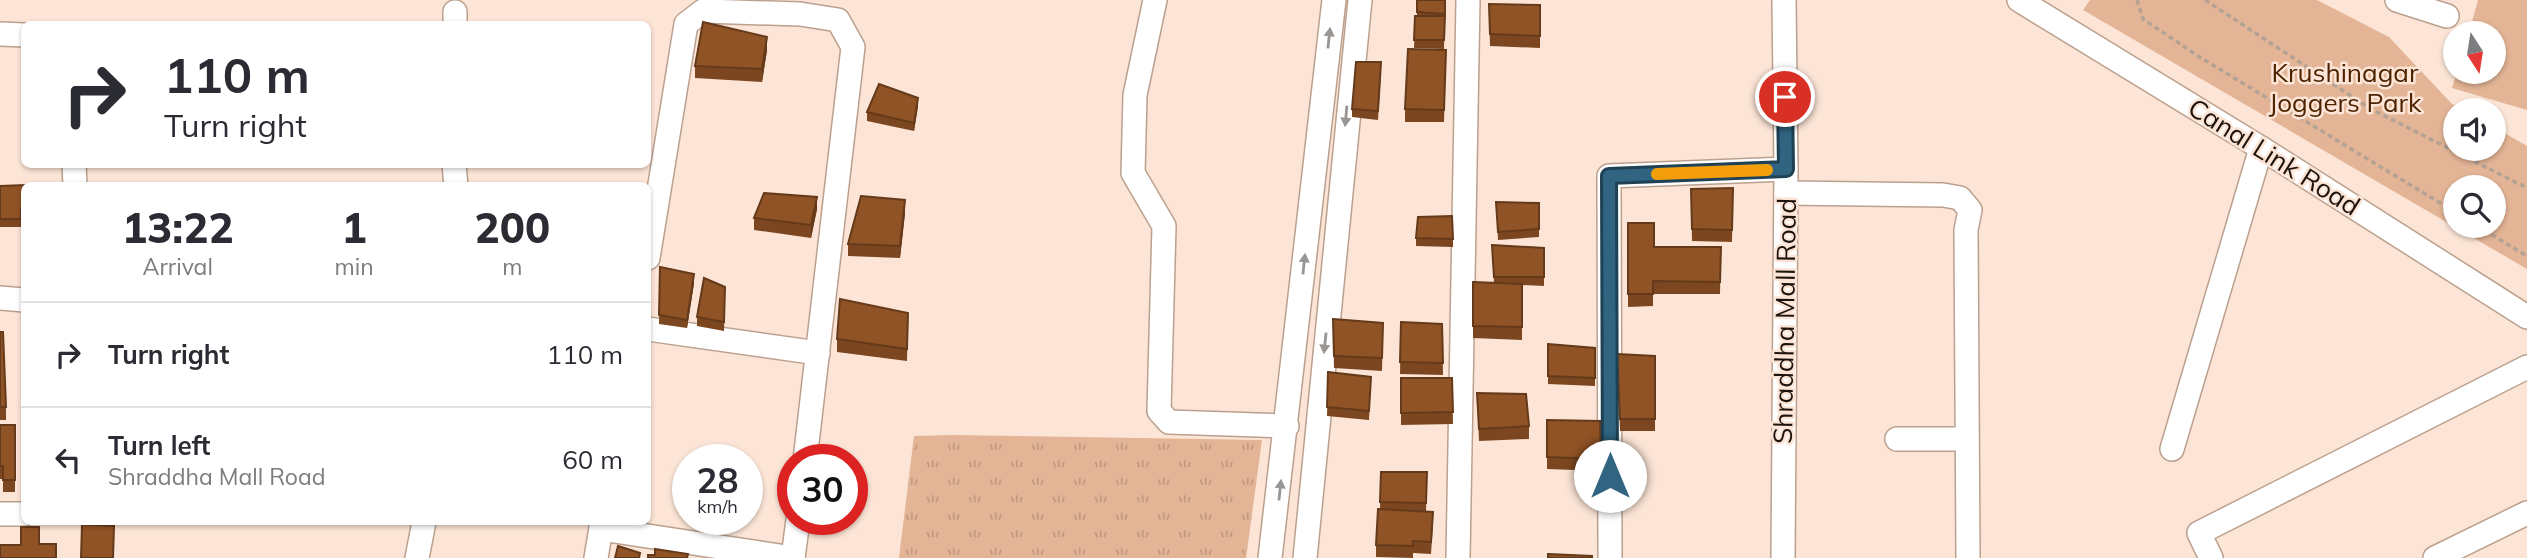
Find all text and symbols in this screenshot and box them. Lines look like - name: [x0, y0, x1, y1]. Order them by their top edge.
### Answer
- north arrow: [2443, 21, 2506, 84]
- map controls: [2443, 21, 2506, 238]
- one-way arrow: [1324, 27, 1335, 49]
- text: 110 m: [164, 44, 310, 105]
- icon: right: [49, 49, 140, 140]
- park label: Krushinagar Joggers Park: [2269, 56, 2422, 119]
- pin: [1755, 67, 1815, 127]
- icon: arrive: [1766, 78, 1804, 116]
- street label: Canal Link Road: [2182, 91, 2366, 223]
- button: sound: [2443, 98, 2506, 161]
- text: Turn right: [164, 105, 307, 145]
- one-way arrow: [1340, 106, 1351, 128]
- button: search: [2443, 175, 2506, 238]
- street label: Shraddha Mall Road: [1766, 198, 1803, 444]
- text: 13:22: [122, 201, 234, 254]
- text: 1: [341, 201, 367, 254]
- text: 200: [475, 201, 550, 254]
- text: Arrival: [143, 252, 213, 281]
- text: min: [334, 252, 374, 281]
- text: m: [502, 252, 522, 281]
- one-way arrow: [1299, 253, 1310, 275]
- one-way arrow: [1320, 332, 1331, 354]
- icon: right: [49, 336, 87, 374]
- text: Turn right: [108, 338, 229, 371]
- text: 110 m: [547, 338, 623, 371]
- text: Turn left: [108, 429, 210, 462]
- position arrow: [1573, 439, 1647, 513]
- icon: left: [49, 441, 87, 479]
- text: 60 m: [562, 443, 623, 476]
- speed limit sign: 30: [777, 444, 868, 535]
- text: 28: [696, 458, 739, 502]
- text: Shraddha Mall Road: [108, 462, 326, 491]
- one-way arrow: [1274, 479, 1285, 501]
- text: km/h: [697, 495, 738, 518]

